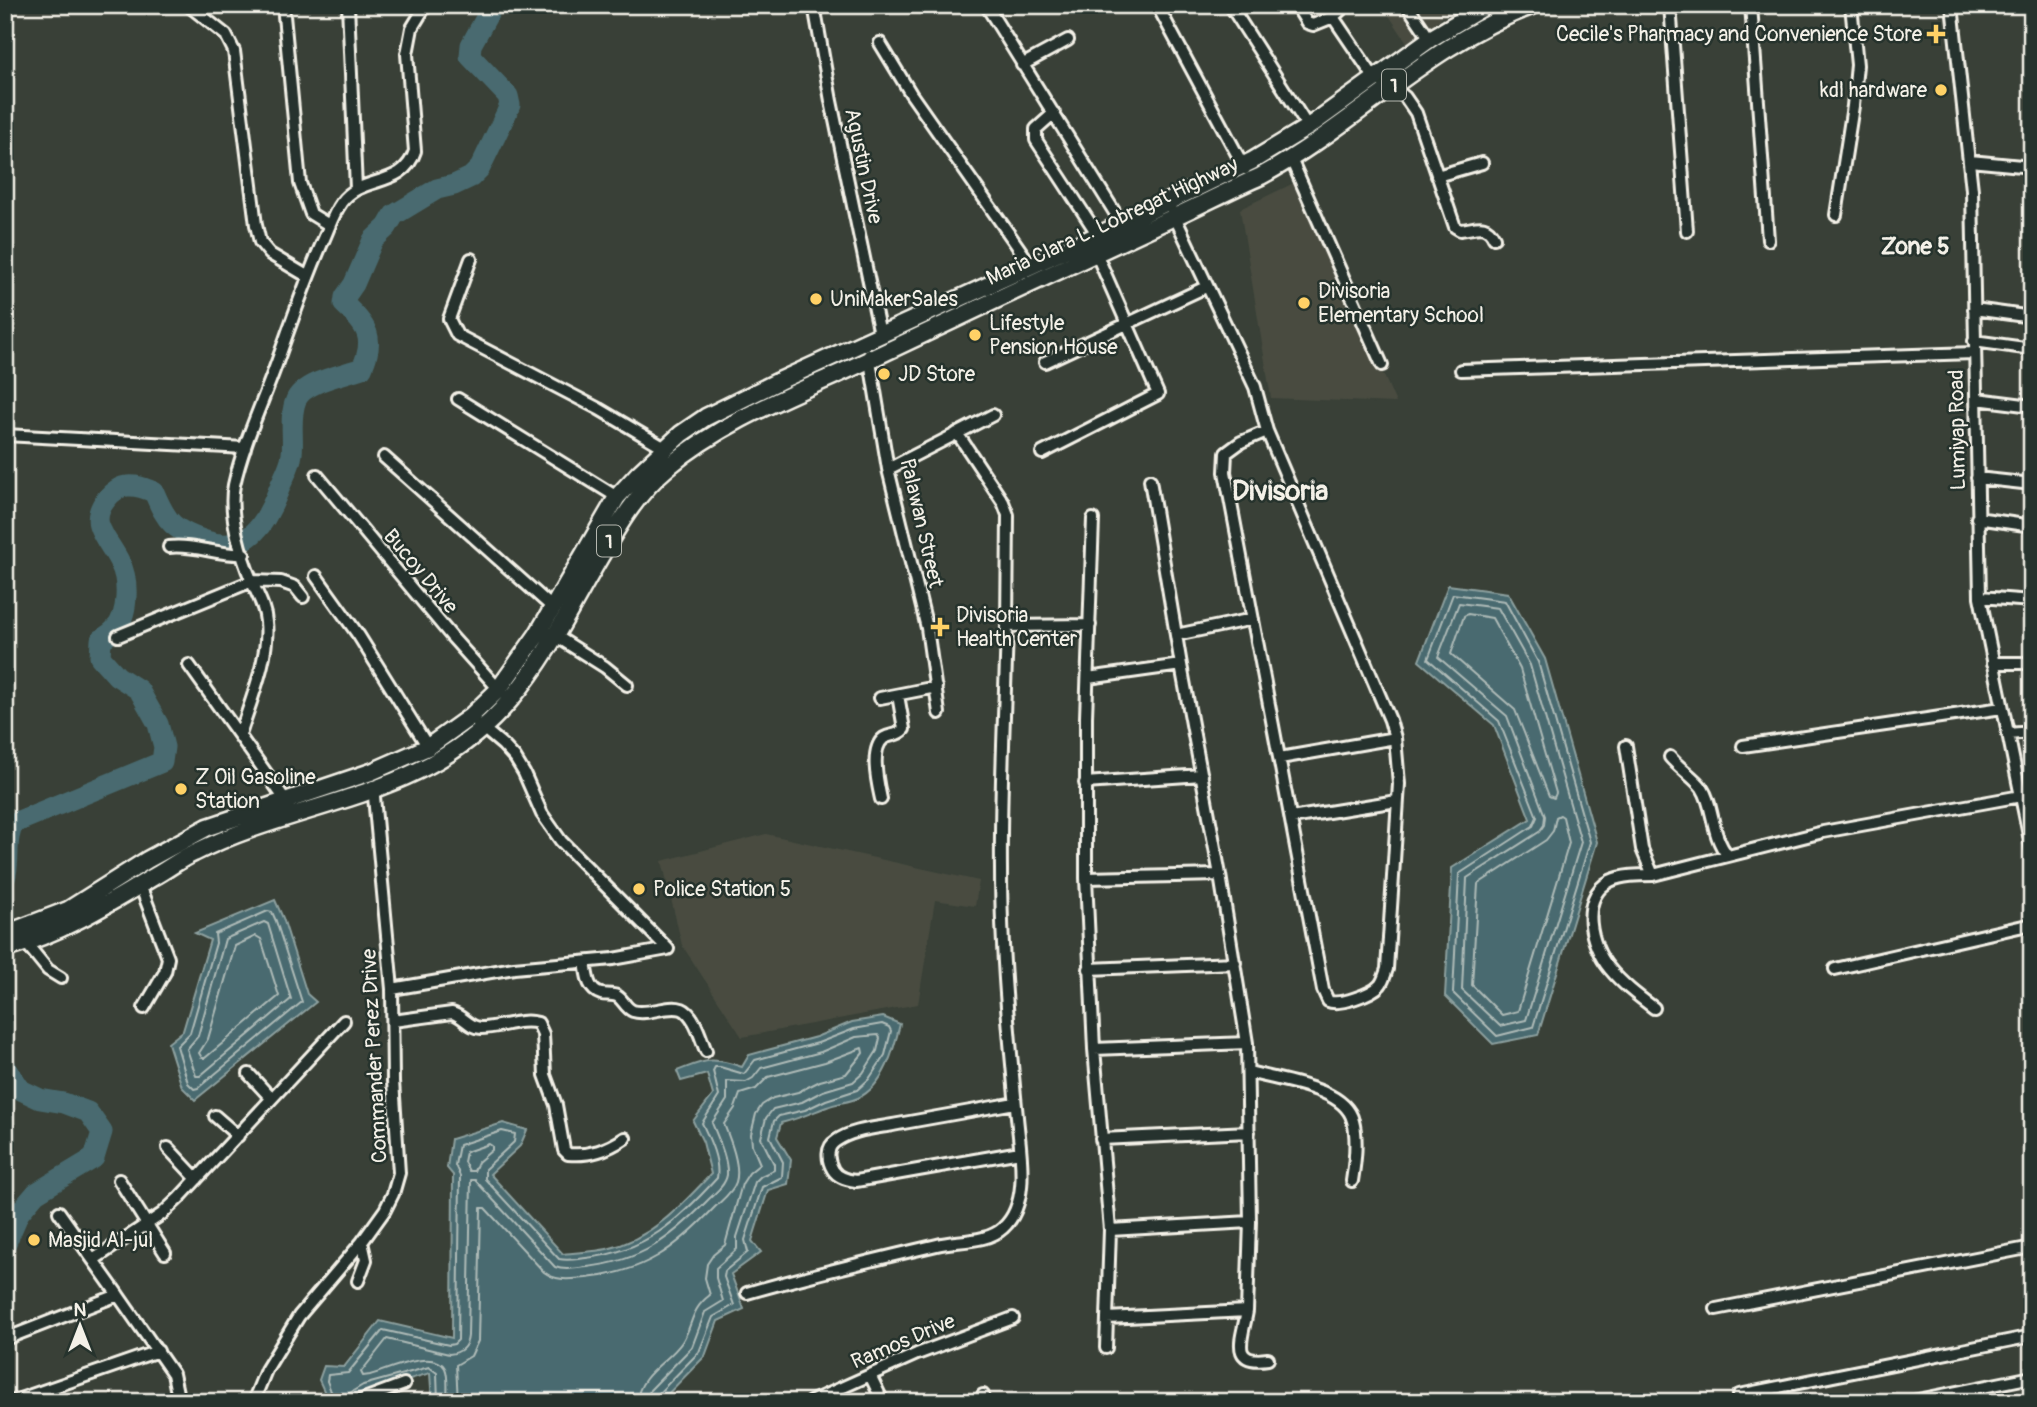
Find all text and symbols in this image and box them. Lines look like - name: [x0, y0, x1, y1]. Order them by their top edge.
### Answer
- place label: Cecile's Pharmacy and Convenience Store: [1556, 21, 1923, 48]
- marker: Cecile's Pharmacy and Convenience Store: [1928, 26, 1944, 42]
- road number: 1: [1382, 69, 1406, 100]
- place label: kdl hardware: [1820, 77, 1928, 104]
- marker: kdl hardware: [1933, 82, 1949, 98]
- street label: Agustin Drive: [838, 106, 889, 227]
- street label: Maria Clara L. Lobregat Highway: [982, 151, 1243, 292]
- district label: Zone 5: [1881, 232, 1949, 261]
- place label: Divisoria Elementary School: [1318, 278, 1484, 329]
- place label: UniMakerSales: [830, 286, 958, 313]
- marker: UniMakerSales: [808, 291, 824, 307]
- marker: Divisoria Elementary School: [1296, 295, 1312, 311]
- place label: Lifestyle Pension House: [989, 310, 1118, 361]
- marker: Lifestyle Pension House: [967, 327, 983, 343]
- place label: JD Store: [898, 361, 976, 388]
- marker: JD Store: [876, 366, 892, 382]
- street label: Lumiyap Road: [1943, 369, 1972, 491]
- street label: Palawan Street: [894, 456, 950, 591]
- district label: Divisoria: [1232, 474, 1328, 509]
- street label: Bucoy Drive: [377, 523, 464, 620]
- road number: 1: [597, 526, 621, 556]
- place label: Divisoria Health Center: [956, 602, 1078, 653]
- marker: Divisoria Health Center: [930, 617, 950, 637]
- place label: Z Oil Gasoline Station: [195, 764, 316, 815]
- marker: Z Oil Gasoline Station: [173, 781, 189, 797]
- place label: Police Station 5: [653, 876, 791, 903]
- marker: Police Station 5: [631, 881, 647, 897]
- street label: Commander Perez Drive: [355, 948, 394, 1164]
- place label: Masjid Al-jul: [48, 1227, 153, 1254]
- marker: Masjid Al-jul: [26, 1232, 42, 1248]
- north arrow: [46, 1292, 116, 1362]
- text: N: [74, 1298, 87, 1322]
- street label: Ramos Drive: [847, 1307, 960, 1376]

